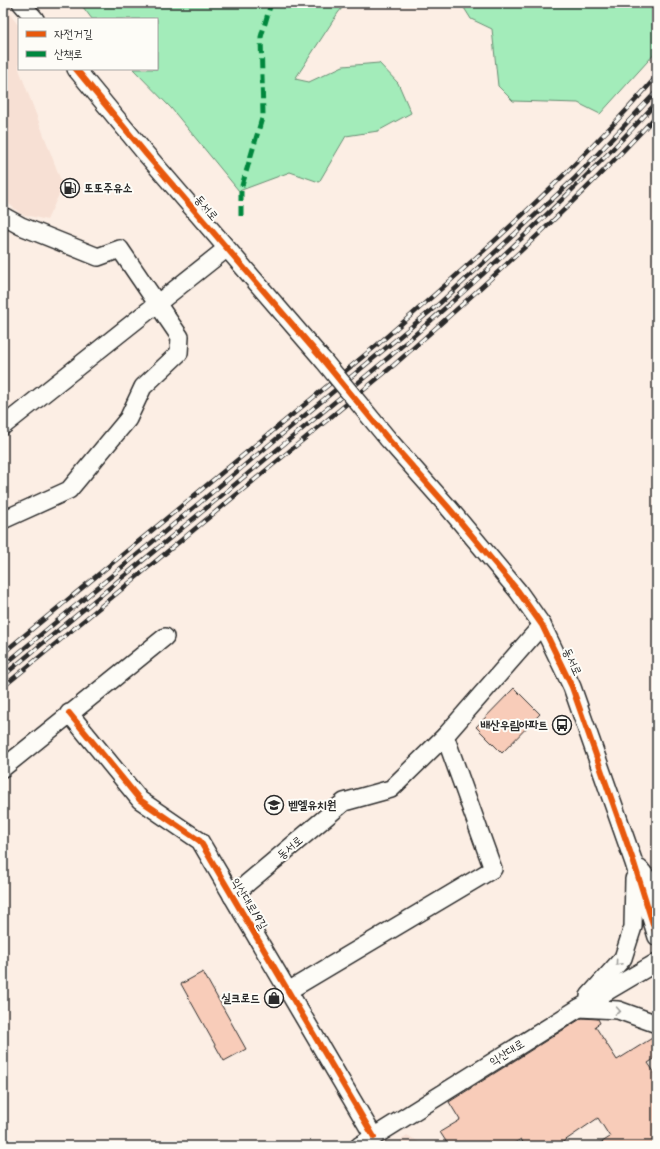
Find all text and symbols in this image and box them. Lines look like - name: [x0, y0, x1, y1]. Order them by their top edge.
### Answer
- legend: [18, 18, 158, 70]
- text: 자전거길: [54, 25, 93, 44]
- text: 산책로: [54, 45, 83, 64]
- fuel station icon: 또또주유소: [59, 177, 81, 199]
- place label: 또또주유소: [84, 179, 133, 198]
- street label: 동서로: [189, 191, 223, 225]
- street label: 동서로: [557, 645, 587, 679]
- bus stop icon: 배산우림아파트: [551, 714, 573, 736]
- place label: 배산우림아파트: [480, 716, 548, 735]
- school or university icon: 벧엘유치원: [263, 794, 285, 816]
- place label: 벧엘유치원: [288, 796, 337, 815]
- street label: 동서로: [273, 831, 307, 865]
- street label: 익산대로19길: [226, 874, 272, 934]
- one-way arrow: [616, 958, 623, 966]
- shop icon: 실크로드: [263, 987, 285, 1009]
- place label: 실크로드: [221, 989, 260, 1008]
- one-way arrow: [614, 1006, 621, 1015]
- street label: 익산대로: [486, 1035, 528, 1071]

